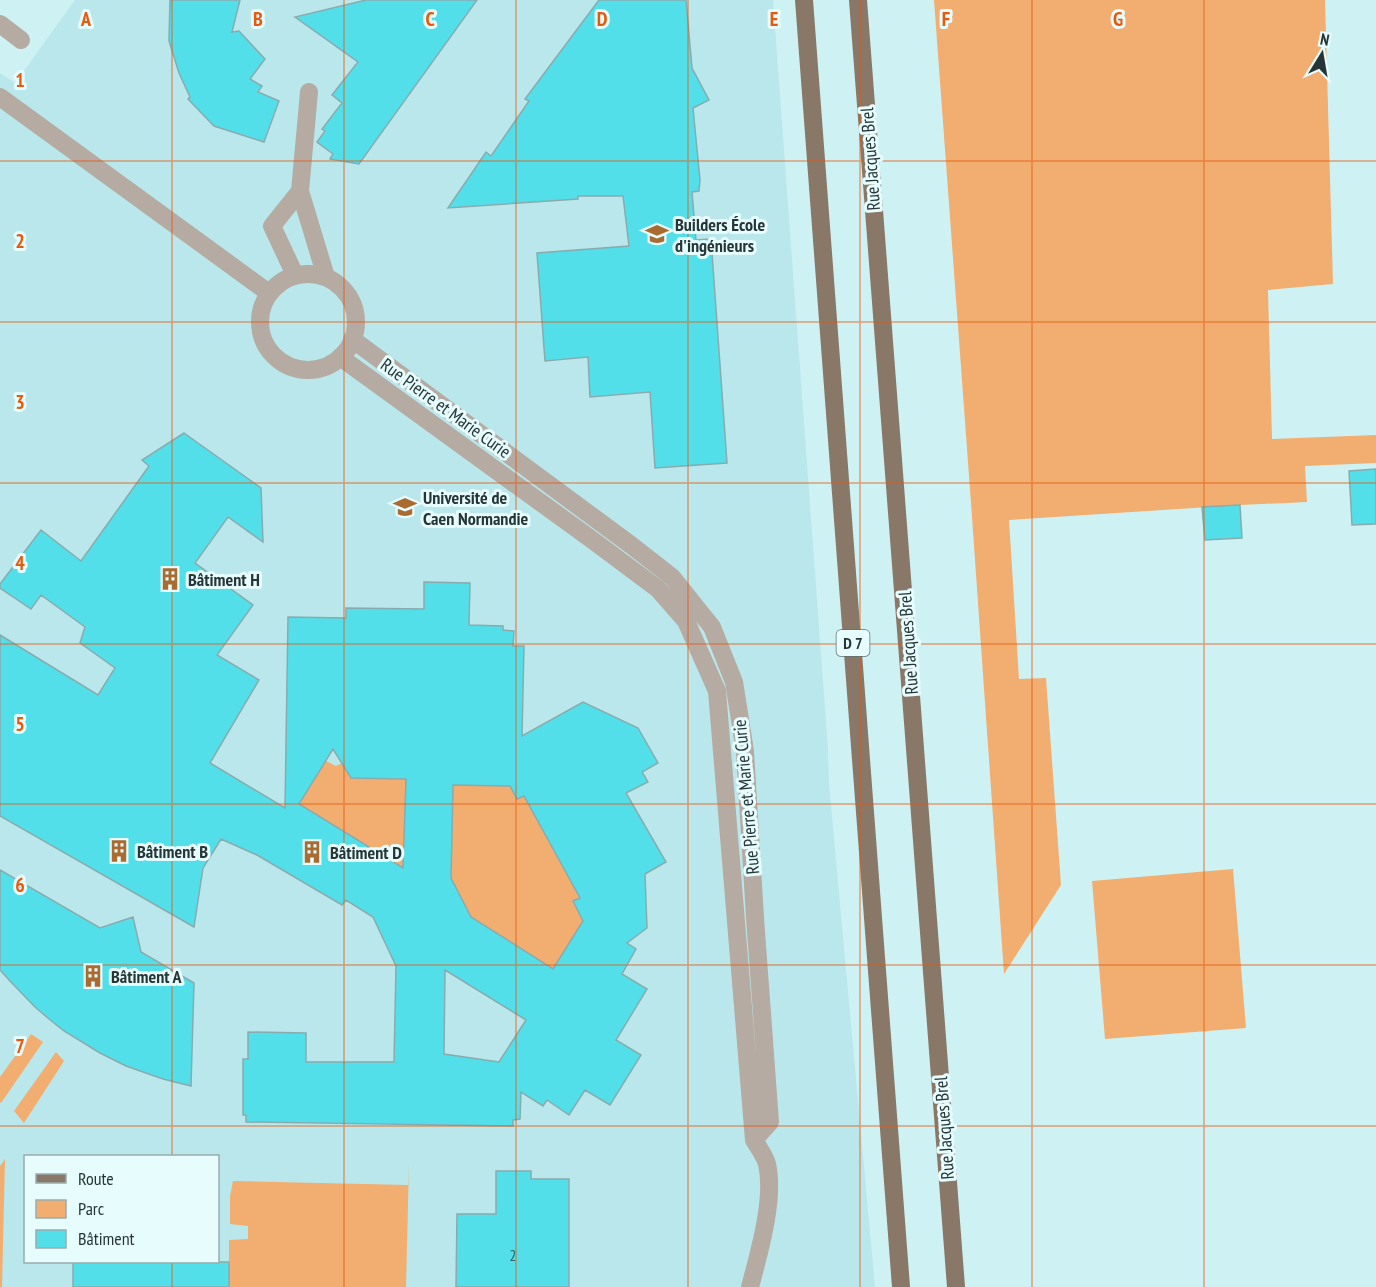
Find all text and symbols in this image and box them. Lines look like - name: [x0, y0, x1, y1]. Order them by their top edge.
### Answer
- text: A: [80, 6, 92, 32]
- text: B: [253, 6, 263, 32]
- text: C: [425, 6, 435, 32]
- text: D: [597, 6, 608, 32]
- text: E: [770, 6, 778, 32]
- text: F: [942, 6, 950, 32]
- text: G: [1113, 6, 1123, 32]
- north arrow: [1292, 24, 1352, 84]
- text: N: [1319, 29, 1331, 50]
- text: 1: [15, 67, 25, 93]
- street label: Rue Jacques Brel: [855, 106, 885, 211]
- place label: Builders École d'ingénieurs: [675, 213, 765, 257]
- school or university icon: Builders École d'ingénieurs: [644, 221, 670, 247]
- text: 2: [15, 228, 25, 254]
- street label: Rue Pierre et Marie Curie: [376, 353, 516, 463]
- text: 3: [15, 389, 25, 415]
- place label: Université de Caen Normandie: [423, 486, 529, 530]
- school or university icon: Université de Caen Normandie: [392, 494, 418, 520]
- text: 4: [15, 550, 25, 576]
- building icon: Bâtiment H: [157, 566, 183, 592]
- place label: Bâtiment H: [188, 568, 260, 591]
- street label: Rue Jacques Brel: [893, 590, 923, 695]
- road number: D 7: [836, 630, 870, 656]
- text: 5: [15, 711, 25, 737]
- street label: Rue Pierre et Marie Curie: [728, 719, 764, 875]
- building icon: Bâtiment B: [106, 838, 132, 864]
- building icon: Bâtiment D: [299, 839, 325, 865]
- place label: Bâtiment B: [137, 840, 208, 863]
- place label: Bâtiment D: [330, 841, 402, 864]
- text: 6: [15, 872, 25, 898]
- building icon: Bâtiment A: [80, 963, 106, 989]
- place label: Bâtiment A: [111, 965, 183, 988]
- text: 7: [15, 1033, 25, 1059]
- street label: Rue Jacques Brel: [929, 1075, 959, 1180]
- legend: [24, 1155, 219, 1263]
- text: Route: [78, 1167, 114, 1190]
- text: Parc: [78, 1197, 105, 1220]
- text: Bâtiment: [78, 1227, 135, 1250]
- house number: 2: [510, 1246, 516, 1265]

